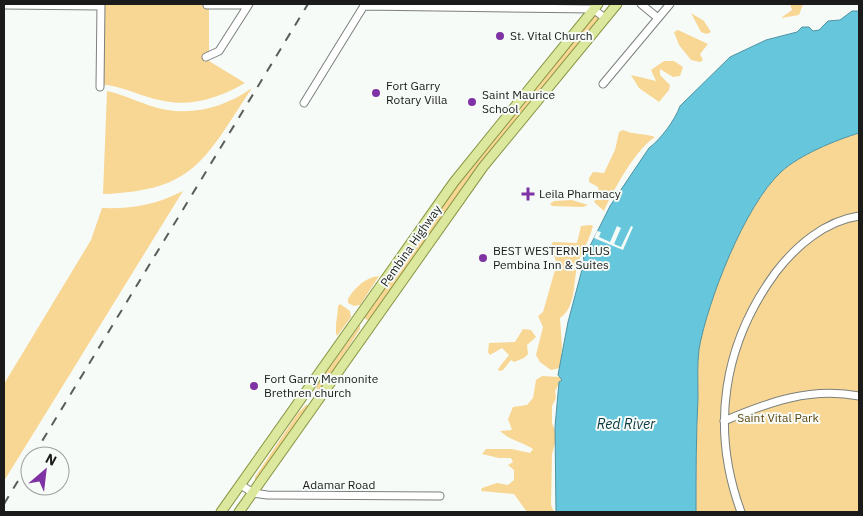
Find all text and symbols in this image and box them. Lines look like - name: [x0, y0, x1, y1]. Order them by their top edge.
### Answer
- place label: St. Vital Church: [510, 28, 593, 43]
- marker: St. Vital Church: [494, 30, 506, 42]
- place label: Fort Garry Rotary Villa: [386, 78, 448, 107]
- marker: Fort Garry Rotary Villa: [370, 87, 382, 99]
- place label: Saint Maurice School: [482, 87, 556, 116]
- marker: Saint Maurice School: [466, 96, 478, 108]
- place label: Leila Pharmacy: [539, 186, 621, 201]
- marker: Leila Pharmacy: [521, 187, 535, 201]
- street label: Pembina Highway: [377, 202, 444, 289]
- place label: BEST WESTERN PLUS Pembina Inn & Suites: [493, 243, 610, 272]
- marker: BEST WESTERN PLUS Pembina Inn & Suites: [477, 252, 489, 264]
- place label: Fort Garry Mennonite Brethren church: [264, 371, 379, 400]
- marker: Fort Garry Mennonite Brethren church: [248, 380, 260, 392]
- park label: Saint Vital Park: [737, 410, 819, 425]
- water label: Red River: [597, 415, 656, 433]
- north arrow: [20, 446, 70, 496]
- text: N: [42, 449, 60, 470]
- street label: Adamar Road: [303, 477, 375, 492]

